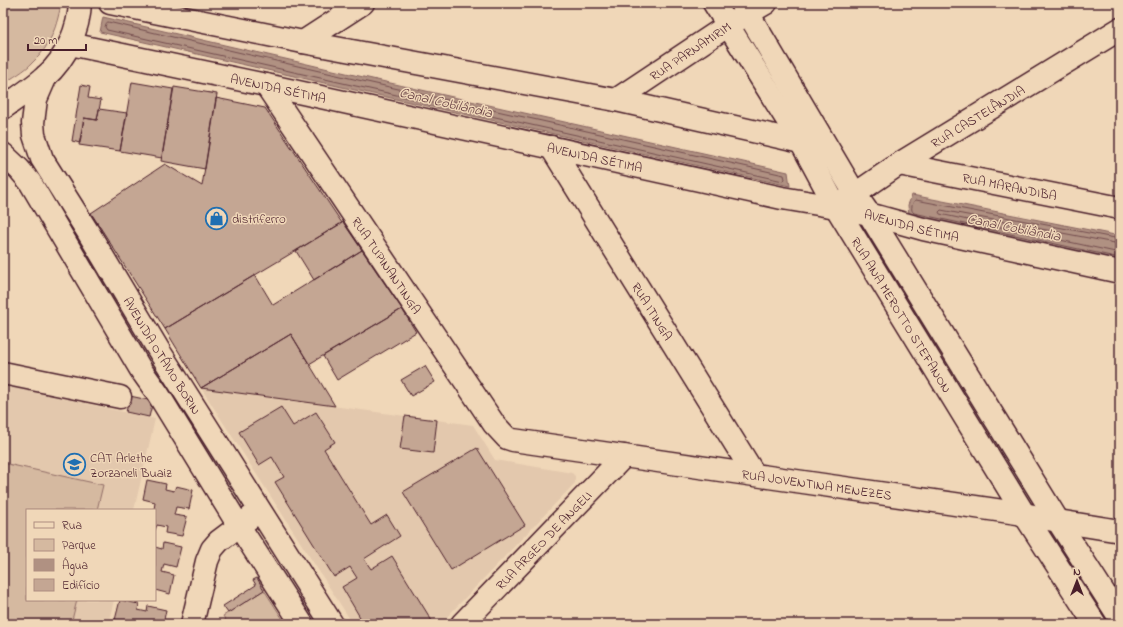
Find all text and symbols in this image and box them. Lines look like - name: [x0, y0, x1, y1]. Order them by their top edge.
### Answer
- street label: RUA PARNAMIRIM: [646, 18, 736, 86]
- scale bar: [28, 26, 86, 52]
- text: 20 m: [34, 32, 57, 50]
- street label: AVENIDA SÉTIMA: [229, 70, 328, 109]
- street label: RUA CASTELÂNDIA: [928, 81, 1029, 153]
- water label: Canal Cobilândia: [397, 83, 495, 124]
- street label: AVENIDA SÉTIMA: [545, 139, 644, 178]
- street label: RUA MARANDIBA: [961, 169, 1058, 206]
- shop icon: distriferro: [204, 205, 230, 231]
- street label: AVENIDA SÉTIMA: [862, 205, 961, 248]
- water label: Canal Cobilândia: [965, 209, 1063, 248]
- place label: distriferro: [232, 210, 286, 229]
- street label: RUA TUPINANTINGA: [346, 214, 425, 318]
- street label: RUA ANA MEROTTO STEFANON: [846, 234, 956, 397]
- street label: RUA ITINGA: [626, 279, 677, 344]
- street label: AVENIDA OTÁVIO BORIN: [118, 294, 205, 419]
- place label: CAT Arlethe Zorzaneli Buaiz: [90, 449, 172, 483]
- school or university icon: CAT Arlethe Zorzaneli Buaiz: [61, 451, 87, 477]
- street label: RUA JOVENTINA MENEZES: [741, 465, 893, 506]
- street label: RUA ARGEO DE ANGELI: [492, 487, 597, 595]
- legend: [26, 509, 156, 601]
- text: Rua: [62, 517, 82, 535]
- text: Parque: [62, 537, 96, 555]
- text: Água: [62, 556, 88, 576]
- north arrow: [1057, 561, 1097, 601]
- text: N: [1073, 564, 1081, 580]
- text: Edifício: [62, 577, 100, 595]

